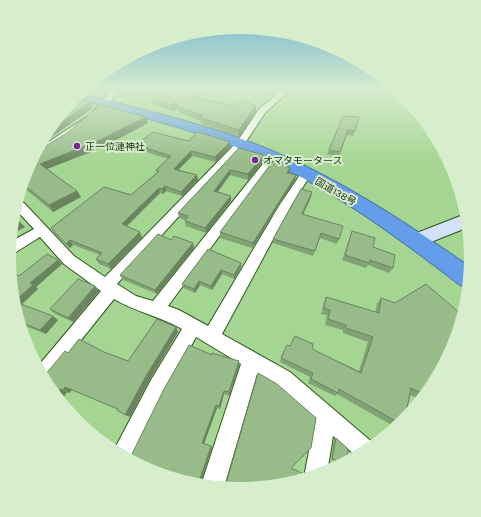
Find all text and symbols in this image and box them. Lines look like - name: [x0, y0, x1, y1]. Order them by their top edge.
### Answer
- marker: 正一位漣神社: [72, 141, 82, 151]
- place label: 正一位漣神社: [85, 141, 145, 153]
- marker: オマタモータース: [250, 155, 260, 165]
- place label: オマタモータース: [263, 155, 343, 167]
- street label: 国道138号: [313, 175, 358, 208]

